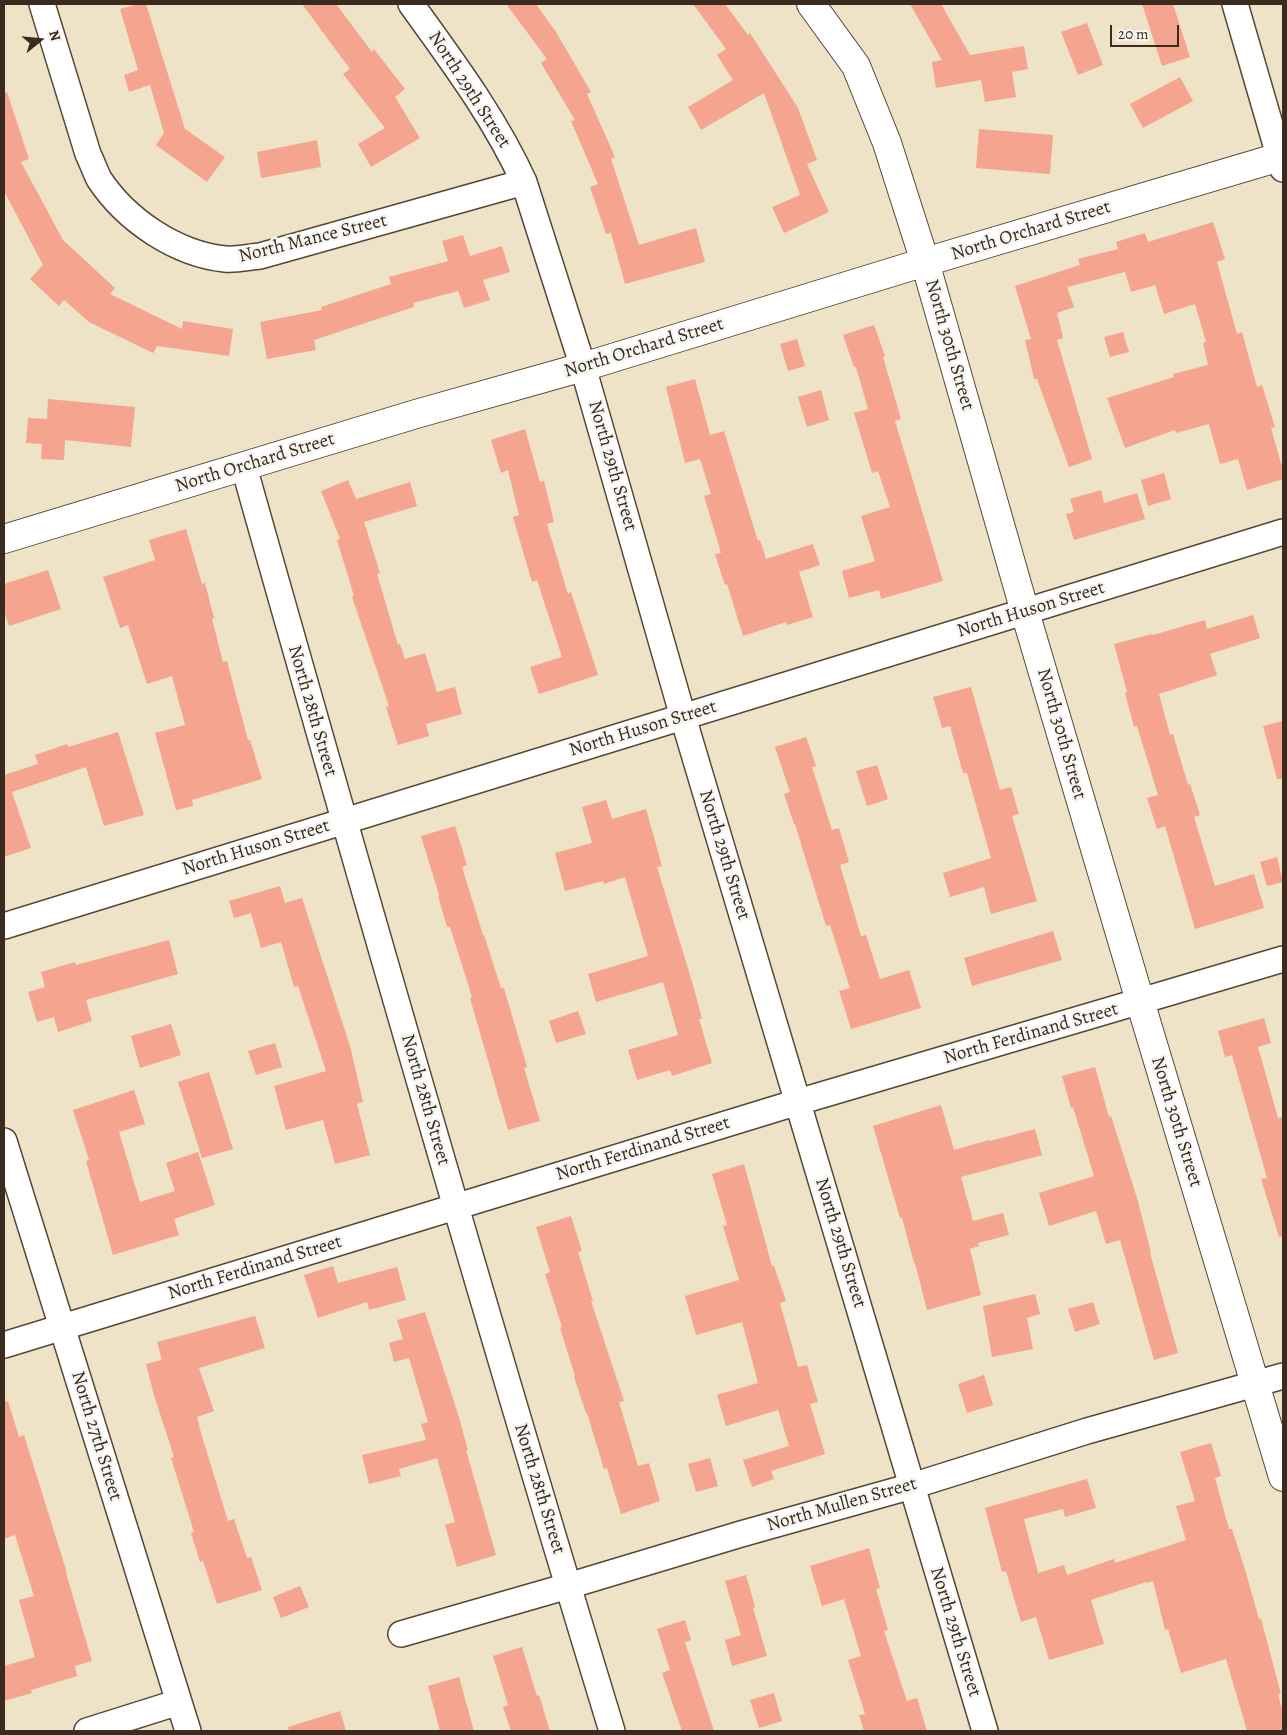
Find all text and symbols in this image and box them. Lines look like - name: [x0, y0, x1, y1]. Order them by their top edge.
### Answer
- north arrow: [15, 15, 65, 65]
- scale bar: [1112, 15, 1181, 47]
- text: 20 m: [1118, 24, 1149, 44]
- street label: North 29th Street: [423, 27, 515, 153]
- text: N: [44, 28, 65, 43]
- street label: North Orchard Street: [949, 196, 1113, 266]
- street label: North Mance Street: [236, 210, 390, 268]
- street label: North 30th Street: [919, 277, 979, 413]
- street label: North Orchard Street: [562, 313, 726, 383]
- street label: North 29th Street: [582, 398, 642, 534]
- street label: North Orchard Street: [173, 428, 337, 498]
- street label: North Huson Street: [955, 577, 1107, 643]
- street label: North 28th Street: [282, 643, 342, 779]
- street label: North 30th Street: [1031, 666, 1091, 802]
- street label: North Huson Street: [567, 696, 719, 762]
- street label: North 29th Street: [693, 787, 755, 923]
- street label: North Huson Street: [180, 815, 332, 881]
- street label: North Ferdinand Street: [941, 998, 1121, 1070]
- street label: North 28th Street: [395, 1032, 455, 1168]
- street label: North 30th Street: [1145, 1054, 1207, 1190]
- street label: North Ferdinand Street: [553, 1112, 733, 1186]
- street label: North 29th Street: [809, 1175, 871, 1311]
- street label: North Ferdinand Street: [165, 1231, 345, 1305]
- street label: North 27th Street: [65, 1369, 127, 1503]
- street label: North 28th Street: [508, 1421, 570, 1557]
- street label: North Mullen Street: [764, 1473, 920, 1537]
- street label: North 29th Street: [924, 1564, 986, 1700]

